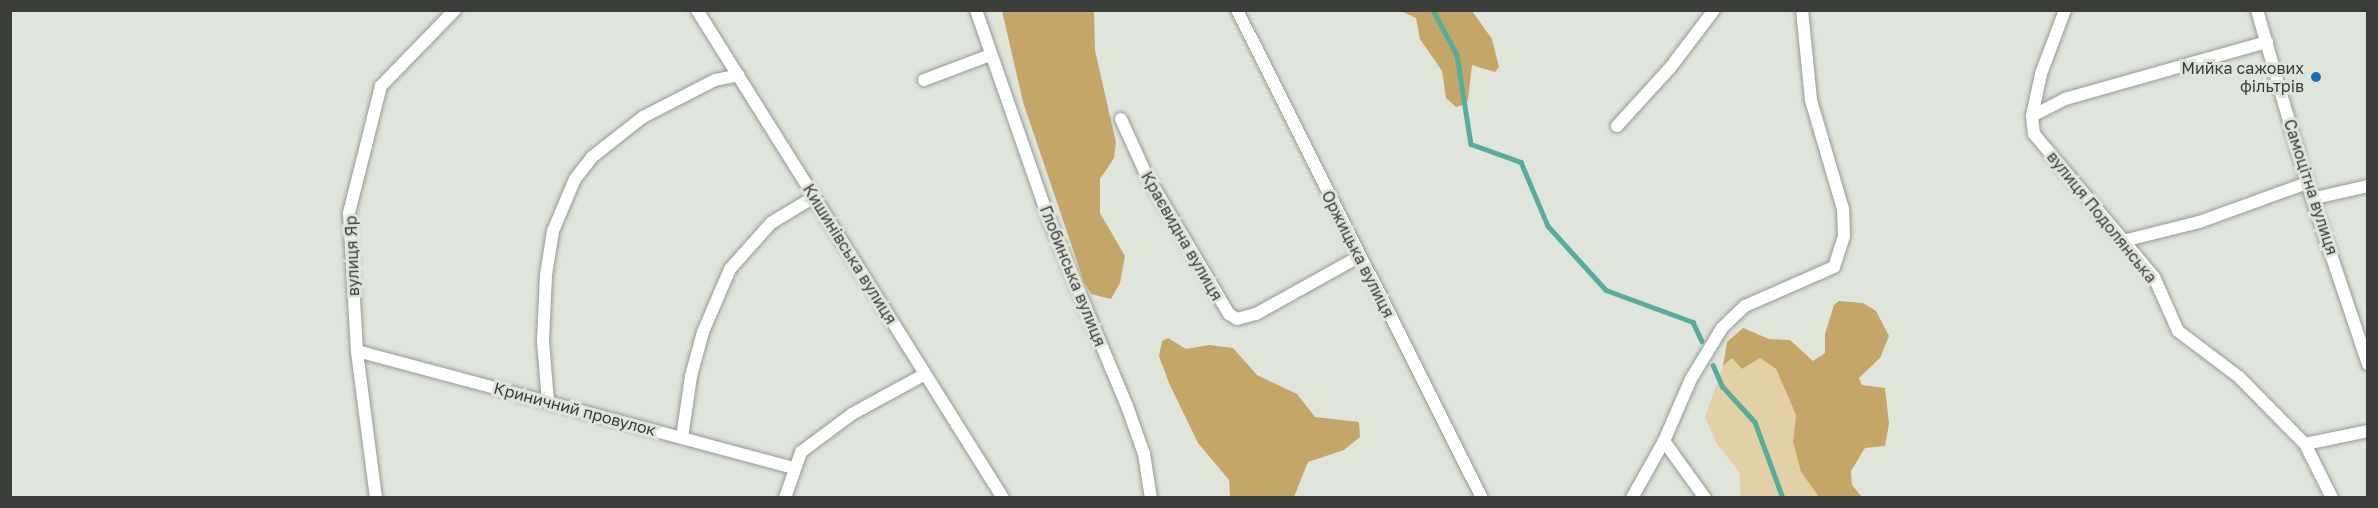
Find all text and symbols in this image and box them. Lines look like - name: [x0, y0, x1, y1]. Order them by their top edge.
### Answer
- place label: Мийка сажових фільтрів: [2181, 58, 2304, 96]
- marker: Мийка сажових фільтрів: [2309, 70, 2323, 84]
- street label: Самоцітна вулиця: [2280, 117, 2342, 257]
- street label: вулиця Подолянська: [2043, 147, 2161, 287]
- street label: Краєвидна вулиця: [1137, 168, 1227, 304]
- street label: Кишинівська вулиця: [799, 180, 901, 328]
- street label: Оржицька вулиця: [1318, 187, 1398, 321]
- street label: Глобинська вулиця: [1036, 203, 1110, 349]
- street label: вулиця Яр: [341, 215, 363, 297]
- street label: Криничний провулок: [492, 378, 658, 440]

